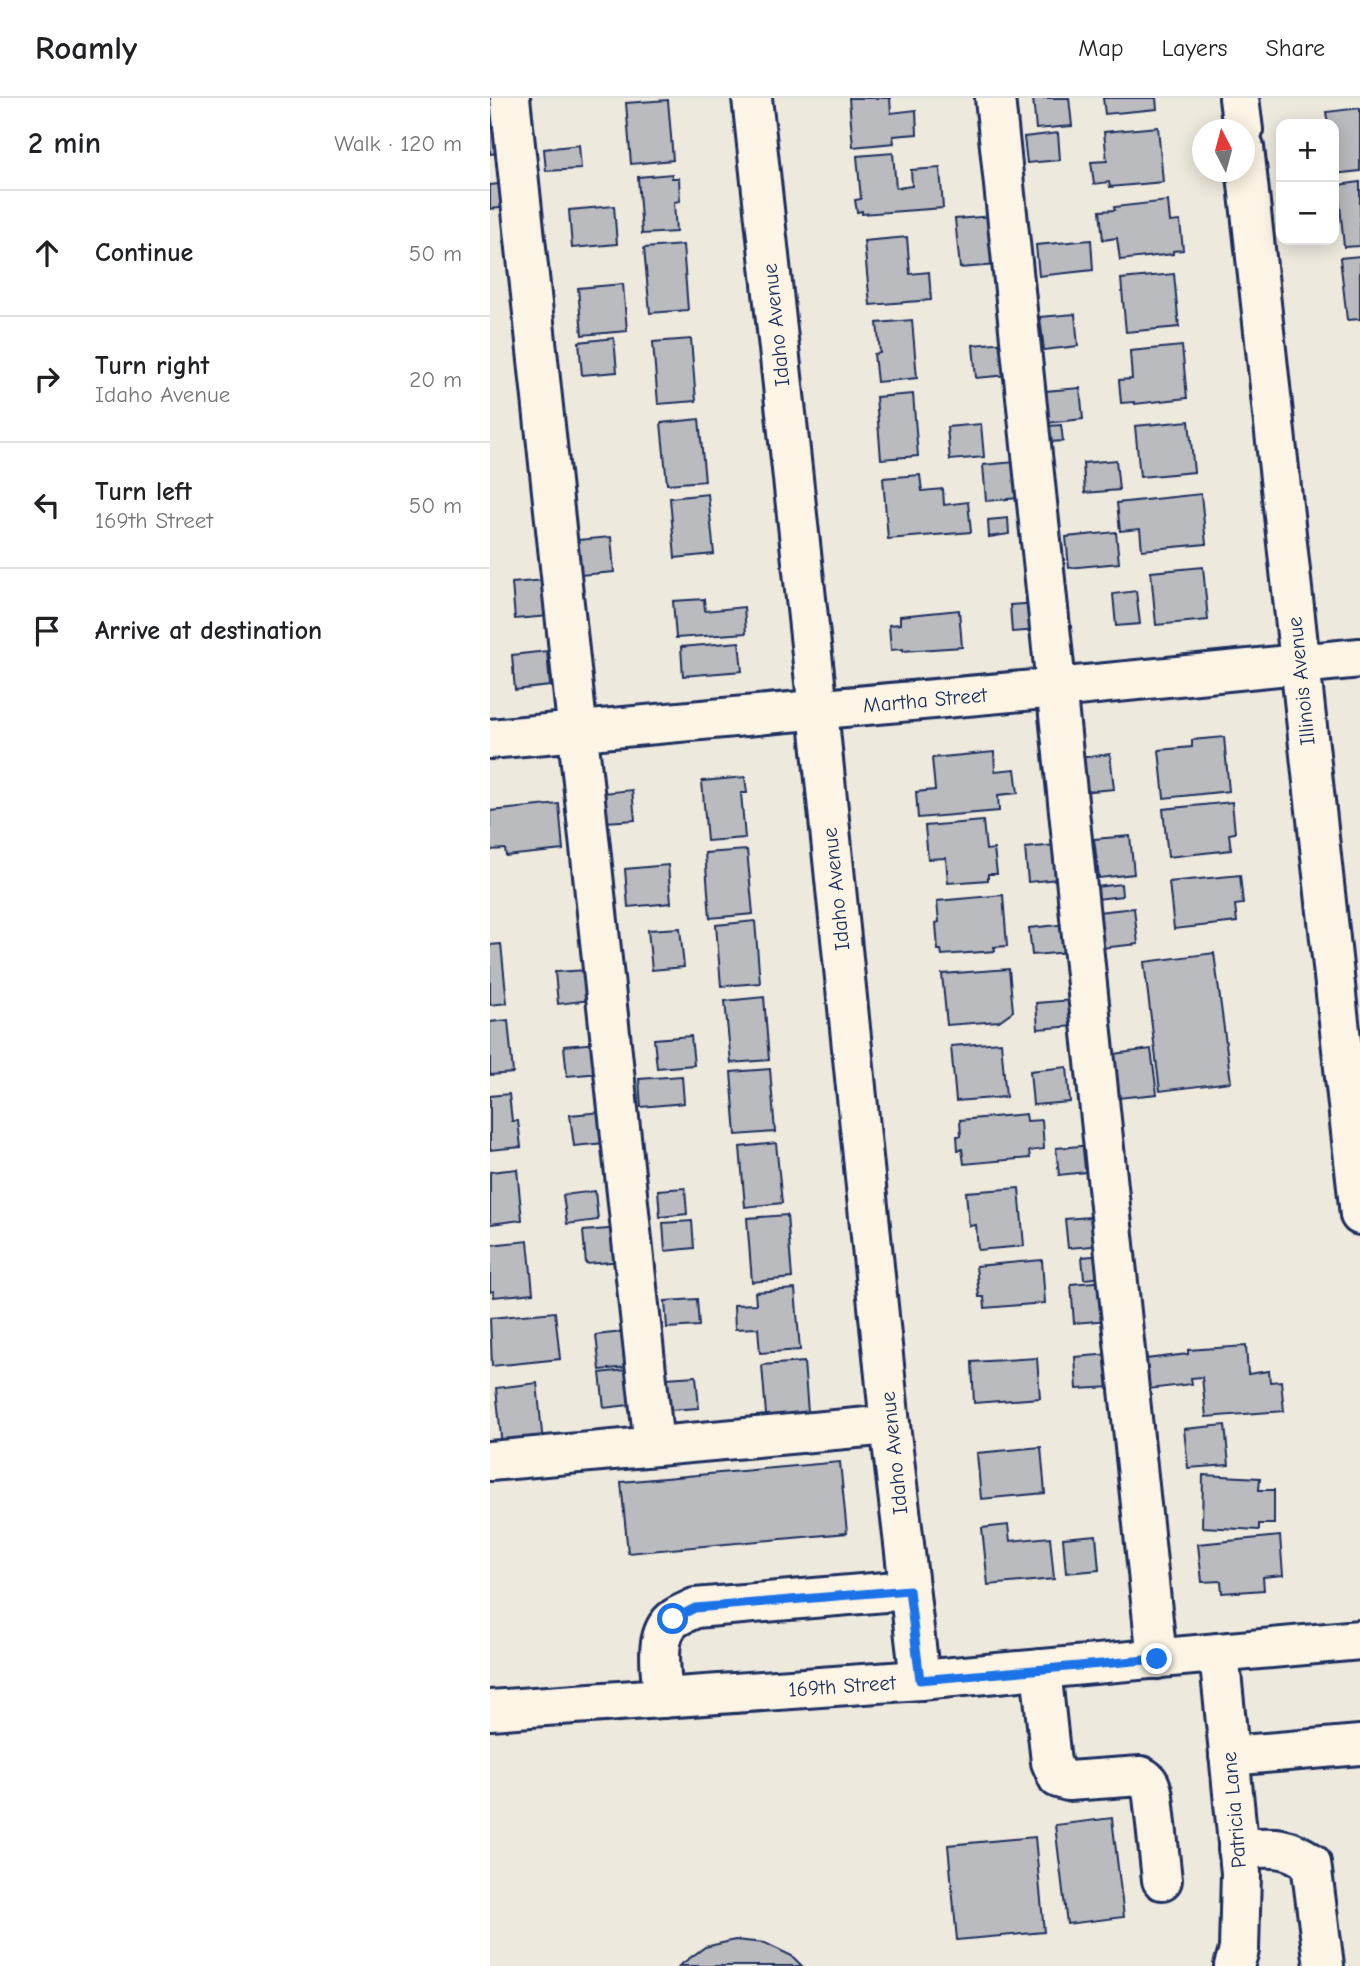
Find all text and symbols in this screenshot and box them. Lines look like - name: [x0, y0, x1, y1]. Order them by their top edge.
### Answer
- text: Roamly: [35, 29, 137, 67]
- text: Map: [1078, 34, 1124, 62]
- text: Layers: [1162, 34, 1227, 62]
- text: Share: [1265, 34, 1325, 62]
- north arrow: [1192, 119, 1255, 182]
- map controls: [1276, 119, 1339, 245]
- button: +: [1276, 119, 1339, 182]
- text: 2 min: [28, 126, 101, 161]
- text: Walk · 120 m: [334, 130, 462, 157]
- button: −: [1276, 182, 1339, 245]
- icon: ahead: [28, 234, 66, 272]
- text: Continue: [95, 238, 193, 268]
- text: 50 m: [409, 240, 462, 267]
- street label: Idaho Avenue: [758, 262, 794, 388]
- text: Turn right: [95, 351, 209, 381]
- icon: right: [28, 360, 66, 398]
- text: 20 m: [409, 366, 462, 393]
- text: Idaho Avenue: [95, 381, 230, 408]
- text: Turn left: [95, 477, 192, 507]
- icon: left: [28, 486, 66, 524]
- text: 50 m: [409, 492, 462, 519]
- text: 169th Street: [95, 507, 213, 534]
- icon: arrive: [28, 612, 66, 650]
- street label: Illinois Avenue: [1282, 615, 1320, 747]
- text: Arrive at destination: [95, 616, 322, 646]
- street label: Martha Street: [862, 683, 989, 717]
- street label: Idaho Avenue: [818, 826, 854, 952]
- street label: Idaho Avenue: [876, 1390, 912, 1516]
- route start: [657, 1603, 688, 1634]
- route end: [1141, 1643, 1172, 1674]
- street label: 169th Street: [787, 1670, 898, 1702]
- street label: Patricia Lane: [1217, 1751, 1251, 1869]

